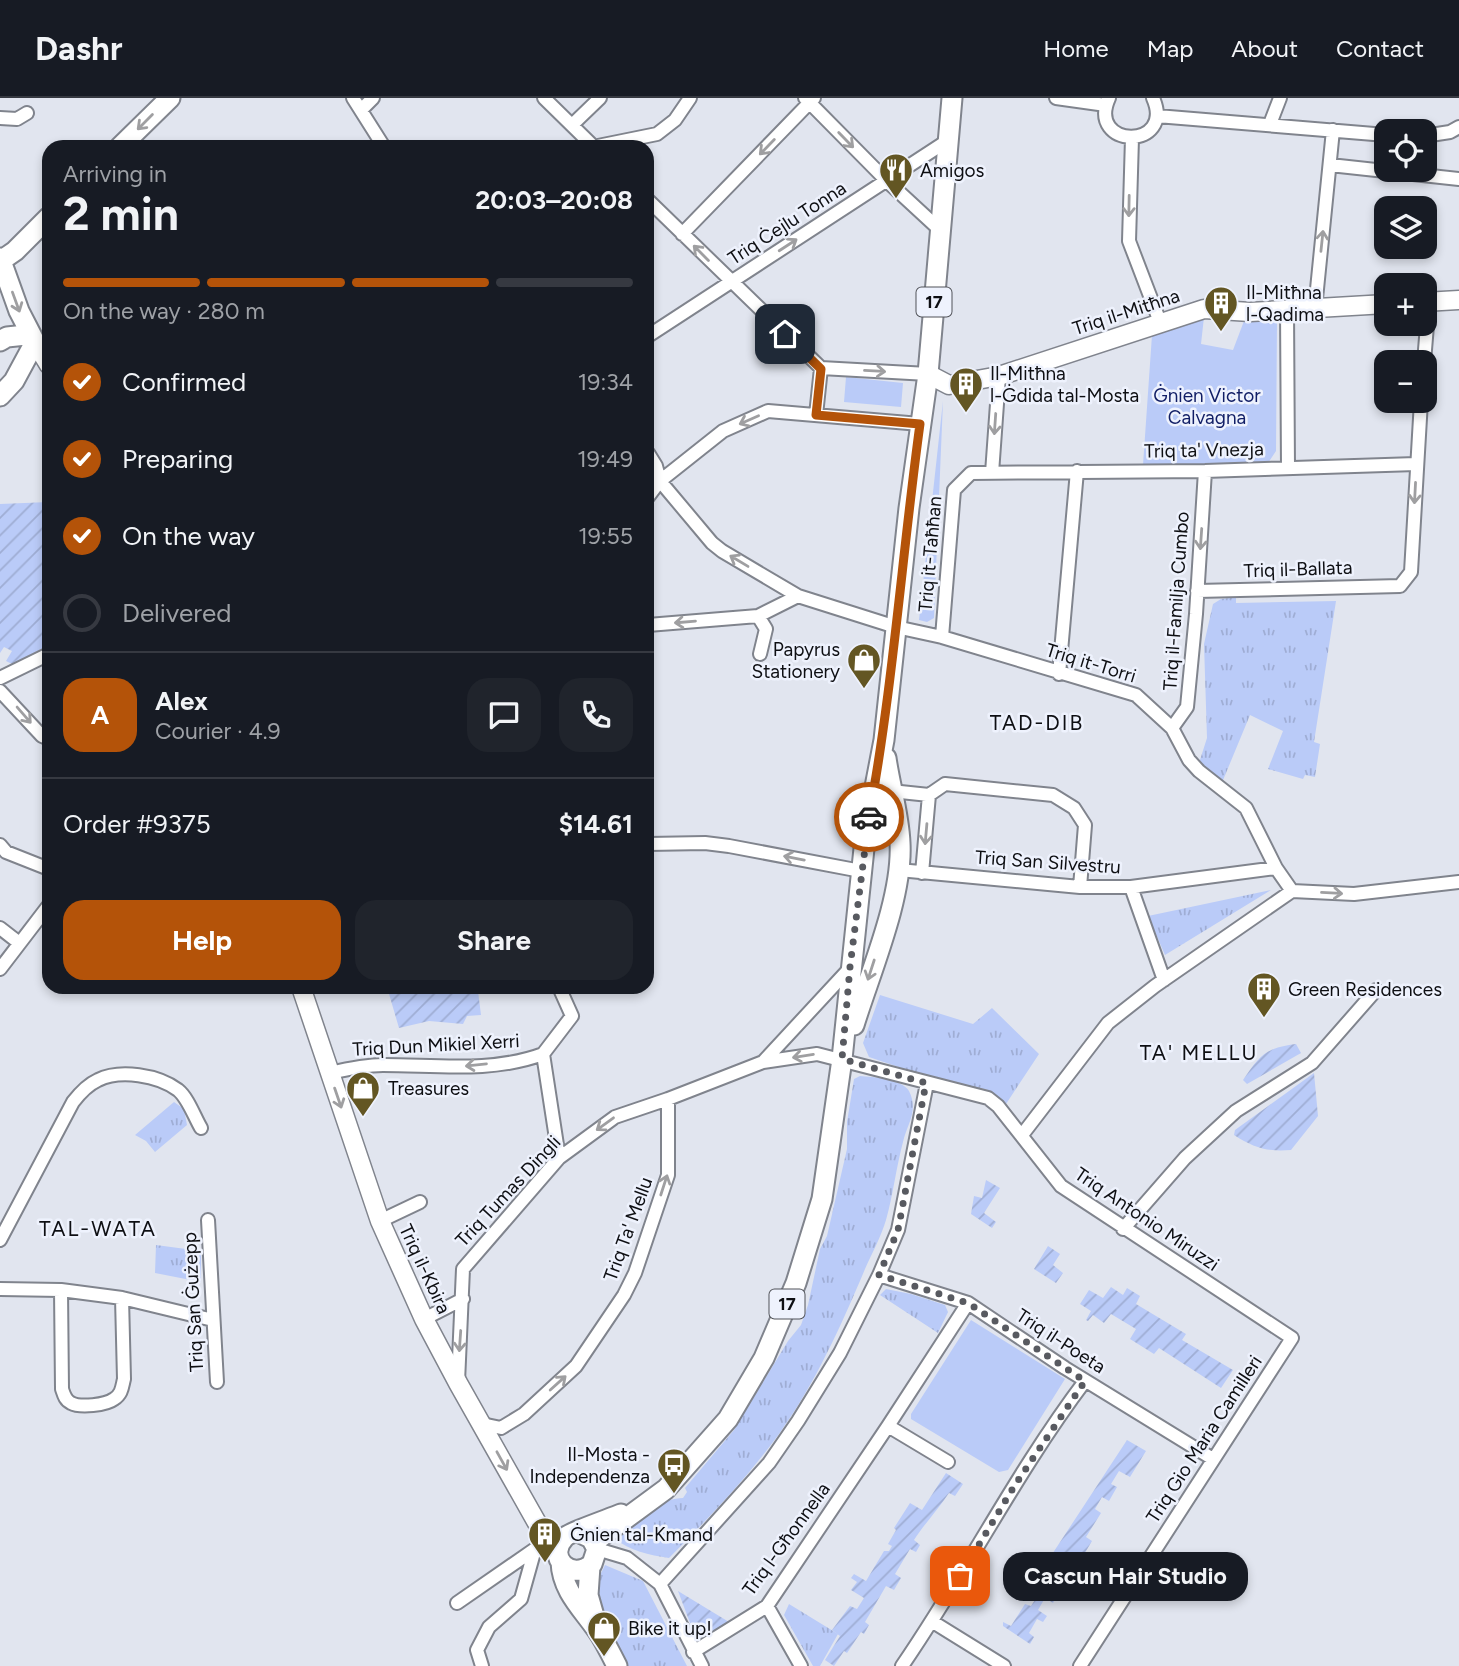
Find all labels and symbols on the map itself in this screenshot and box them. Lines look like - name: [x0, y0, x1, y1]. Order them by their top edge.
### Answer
- one-way arrow: [137, 114, 154, 131]
- one-way arrow: [837, 131, 854, 148]
- one-way arrow: [758, 138, 775, 155]
- restaurant icon: Amigos: [877, 151, 915, 200]
- place label: Amigos: [920, 159, 985, 182]
- street label: Triq Ċejlu Tonna: [724, 176, 850, 270]
- one-way arrow: [1122, 194, 1136, 217]
- one-way arrow: [1316, 230, 1329, 253]
- one-way arrow: [778, 238, 798, 252]
- one-way arrow: [693, 245, 710, 262]
- place label: Il-Mitħna l-Qadima: [1246, 281, 1324, 326]
- street label: Triq il-Mitħna: [1070, 284, 1182, 340]
- building icon: Il-Mitħna l-Qadima: [1202, 284, 1240, 333]
- road number: 17: [916, 288, 951, 316]
- one-way arrow: [11, 290, 23, 312]
- pin: [755, 304, 815, 364]
- place label: Il-Mitħna l-Ġdida tal-Mosta: [990, 362, 1139, 407]
- one-way arrow: [863, 365, 886, 378]
- building icon: Il-Mitħna l-Ġdida tal-Mosta: [947, 365, 985, 414]
- park label: Ġnien Victor Calvagna: [1153, 384, 1261, 429]
- one-way arrow: [988, 412, 1001, 435]
- one-way arrow: [739, 414, 761, 427]
- street label: Triq ta' Vnezja: [1144, 437, 1264, 463]
- one-way arrow: [1408, 482, 1421, 505]
- street label: Triq it-Taħħan: [913, 495, 947, 613]
- street label: Triq il-Familja Cumbo: [1158, 511, 1194, 691]
- one-way arrow: [1194, 528, 1207, 551]
- one-way arrow: [729, 554, 749, 568]
- street label: Triq il-Ballata: [1243, 556, 1353, 582]
- one-way arrow: [675, 616, 697, 629]
- place label: Papyrus Stationery: [752, 638, 840, 683]
- street label: Triq it-Torri: [1043, 638, 1139, 688]
- shop icon: Papyrus Stationery: [845, 641, 883, 690]
- one-way arrow: [16, 706, 32, 724]
- district label: TAD-DIB: [990, 710, 1084, 735]
- courier: [834, 782, 904, 852]
- one-way arrow: [919, 822, 932, 844]
- street label: Triq San Silvestru: [974, 845, 1122, 879]
- one-way arrow: [783, 851, 806, 865]
- one-way arrow: [1320, 887, 1343, 900]
- one-way arrow: [864, 959, 877, 981]
- building icon: Green Residences: [1245, 970, 1283, 1019]
- place label: Green Residences: [1288, 978, 1442, 1001]
- street label: Triq Dun Mikiel Xerri: [352, 1029, 520, 1061]
- district label: TA' MELLU: [1140, 1040, 1258, 1065]
- one-way arrow: [792, 1050, 815, 1063]
- one-way arrow: [465, 1059, 488, 1072]
- shop icon: Treasures: [344, 1069, 382, 1118]
- place label: Treasures: [388, 1077, 469, 1100]
- one-way arrow: [333, 1087, 345, 1109]
- one-way arrow: [596, 1116, 615, 1131]
- street label: Triq Tumas Dingli: [451, 1131, 565, 1251]
- street label: Triq Antonio Miruzzi: [1071, 1162, 1223, 1276]
- street label: Triq Ta' Mellu: [599, 1174, 657, 1284]
- one-way arrow: [659, 1174, 672, 1196]
- district label: TAL-WATA: [39, 1216, 157, 1241]
- street label: Triq il-Kbira: [394, 1221, 456, 1317]
- street label: Triq San Ġużepp: [178, 1232, 208, 1372]
- road number: 17: [770, 1289, 804, 1318]
- street label: Triq il-Poeta: [1012, 1304, 1110, 1378]
- one-way arrow: [454, 1329, 467, 1352]
- street label: Triq Gio Maria Camilleri: [1141, 1351, 1267, 1527]
- one-way arrow: [549, 1374, 566, 1391]
- place label: Il-Mosta - Independenza: [529, 1443, 650, 1488]
- bus stop icon: Il-Mosta - Independenza: [655, 1446, 693, 1495]
- one-way arrow: [495, 1450, 509, 1470]
- street label: Triq l-Għonnella: [737, 1478, 835, 1600]
- building icon: Ġnien tal-Kmand: [526, 1515, 564, 1564]
- place label: Ġnien tal-Kmand: [570, 1523, 713, 1546]
- pin: [930, 1546, 990, 1606]
- callout: Cascun Hair Studio: [1002, 1552, 1247, 1600]
- shop icon: Bike it up!: [585, 1609, 623, 1658]
- place label: Bike it up!: [628, 1617, 712, 1640]

